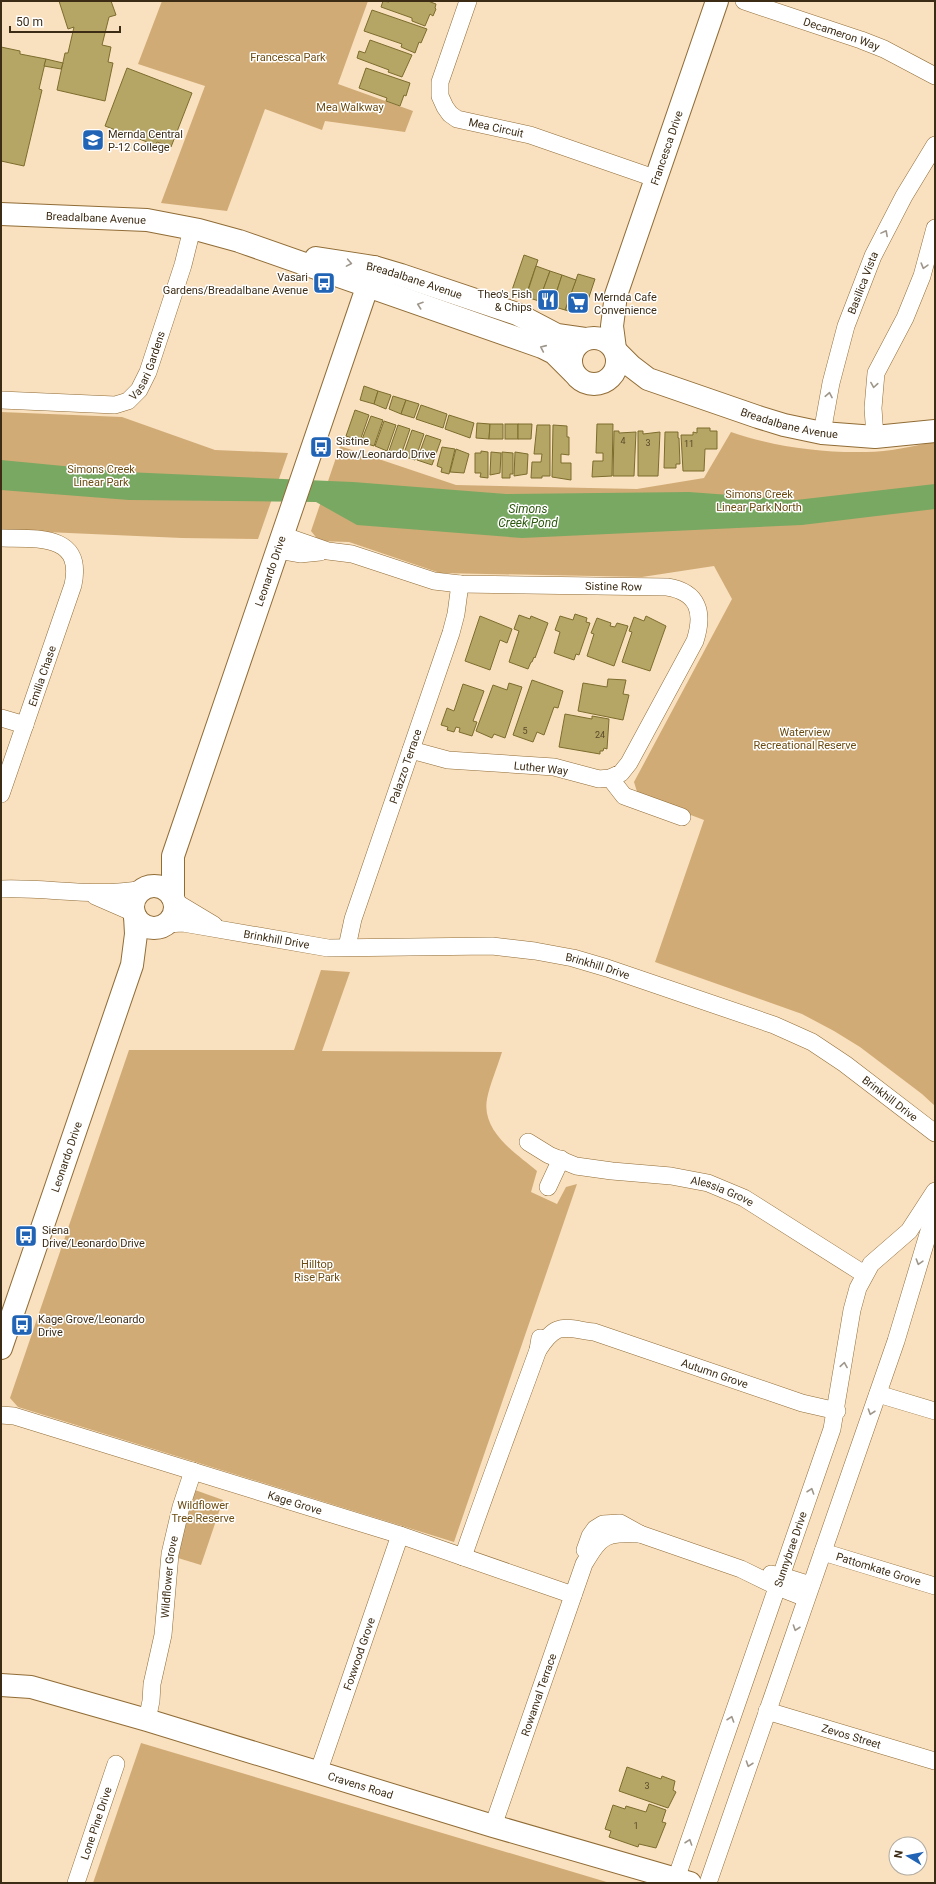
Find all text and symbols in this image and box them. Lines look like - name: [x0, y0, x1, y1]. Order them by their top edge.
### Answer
- scale bar: [10, 8, 120, 34]
- text: 50 m: [16, 15, 43, 29]
- street label: Decameron Way: [802, 15, 882, 54]
- park label: Francesca Park: [250, 51, 326, 64]
- park label: Mea Walkway: [316, 101, 384, 114]
- street label: Francesca Drive: [648, 109, 686, 187]
- street label: Mea Circuit: [467, 116, 525, 140]
- school or university icon: Mernda Central P-12 College: [80, 127, 106, 153]
- place label: Mernda Central P-12 College: [108, 128, 183, 154]
- street label: Breadalbane Avenue: [46, 210, 146, 227]
- one-way arrow: [880, 230, 888, 237]
- street label: Basilica Vista: [845, 249, 881, 316]
- one-way arrow: [346, 258, 352, 266]
- street label: Breadalbane Avenue: [365, 260, 464, 302]
- one-way arrow: [921, 263, 929, 269]
- bus stop icon: Vasari Gardens/Breadalbane Avenue: [311, 270, 337, 296]
- place label: Vasari Gardens/Breadalbane Avenue: [163, 271, 308, 297]
- restaurant icon: Theo's Fish & Chips: [535, 287, 561, 313]
- place label: Theo's Fish & Chips: [478, 288, 532, 314]
- supermarket icon: Mernda Cafe Convenience: [565, 290, 591, 316]
- place label: Mernda Cafe Convenience: [594, 291, 657, 317]
- one-way arrow: [417, 301, 424, 310]
- street label: Vasari Gardens: [127, 329, 168, 403]
- one-way arrow: [539, 345, 546, 353]
- one-way arrow: [871, 382, 879, 388]
- one-way arrow: [824, 392, 833, 398]
- street label: Breadalbane Avenue: [739, 405, 839, 441]
- bus stop icon: Sistine Row/Leonardo Drive: [308, 434, 334, 460]
- place label: Sistine Row/Leonardo Drive: [336, 435, 436, 461]
- house number: 4: [620, 436, 626, 446]
- house number: 3: [645, 438, 651, 448]
- house number: 11: [684, 439, 694, 449]
- park label: Simons Creek Linear Park: [67, 463, 135, 489]
- park label: Simons Creek Linear Park North: [716, 488, 802, 514]
- water label: Simons Creek Pond: [498, 502, 558, 530]
- street label: Leonardo Drive: [253, 534, 289, 608]
- street label: Sistine Row: [585, 580, 643, 594]
- street label: Emilia Chase: [26, 644, 59, 708]
- house number: 5: [522, 726, 528, 736]
- park label: Waterview Recreational Reserve: [754, 726, 857, 752]
- street label: Palazzo Terrace: [387, 727, 425, 805]
- house number: 24: [595, 730, 605, 740]
- street label: Luther Way: [513, 759, 569, 778]
- street label: Brinkhill Drive: [243, 928, 311, 952]
- street label: Brinkhill Drive: [564, 951, 632, 982]
- street label: Brinkhill Drive: [859, 1073, 920, 1124]
- street label: Leonardo Drive: [49, 1120, 85, 1194]
- street label: Alessia Grove: [689, 1174, 756, 1210]
- bus stop icon: Siena Drive/Leonardo Drive: [13, 1223, 39, 1249]
- place label: Siena Drive/Leonardo Drive: [42, 1224, 145, 1250]
- park label: Hilltop Rise Park: [294, 1258, 340, 1284]
- one-way arrow: [915, 1258, 924, 1265]
- bus stop icon: Kage Grove/Leonardo Drive: [9, 1312, 35, 1338]
- place label: Kage Grove/Leonardo Drive: [38, 1313, 145, 1339]
- street label: Autumn Grove: [679, 1356, 750, 1391]
- one-way arrow: [839, 1362, 847, 1368]
- one-way arrow: [868, 1409, 876, 1416]
- one-way arrow: [806, 1487, 815, 1494]
- street label: Kage Grove: [266, 1489, 324, 1518]
- park label: Wildflower Tree Reserve: [171, 1499, 235, 1525]
- street label: Sunnybrae Drive: [772, 1510, 810, 1589]
- street label: Wildflower Grove: [158, 1534, 181, 1619]
- street label: Pattomkate Grove: [834, 1550, 923, 1588]
- street label: Foxwood Grove: [341, 1616, 378, 1692]
- one-way arrow: [792, 1624, 801, 1631]
- street label: Rowanval Terrace: [519, 1652, 559, 1738]
- one-way arrow: [726, 1716, 734, 1723]
- street label: Zevos Street: [820, 1722, 883, 1752]
- one-way arrow: [745, 1760, 754, 1767]
- street label: Cravens Road: [326, 1770, 395, 1802]
- house number: 3: [644, 1781, 650, 1791]
- street label: Lone Pine Drive: [78, 1785, 115, 1861]
- house number: 1: [633, 1821, 639, 1831]
- north arrow: [888, 1836, 928, 1876]
- one-way arrow: [684, 1839, 692, 1846]
- text: N: [892, 1849, 906, 1859]

